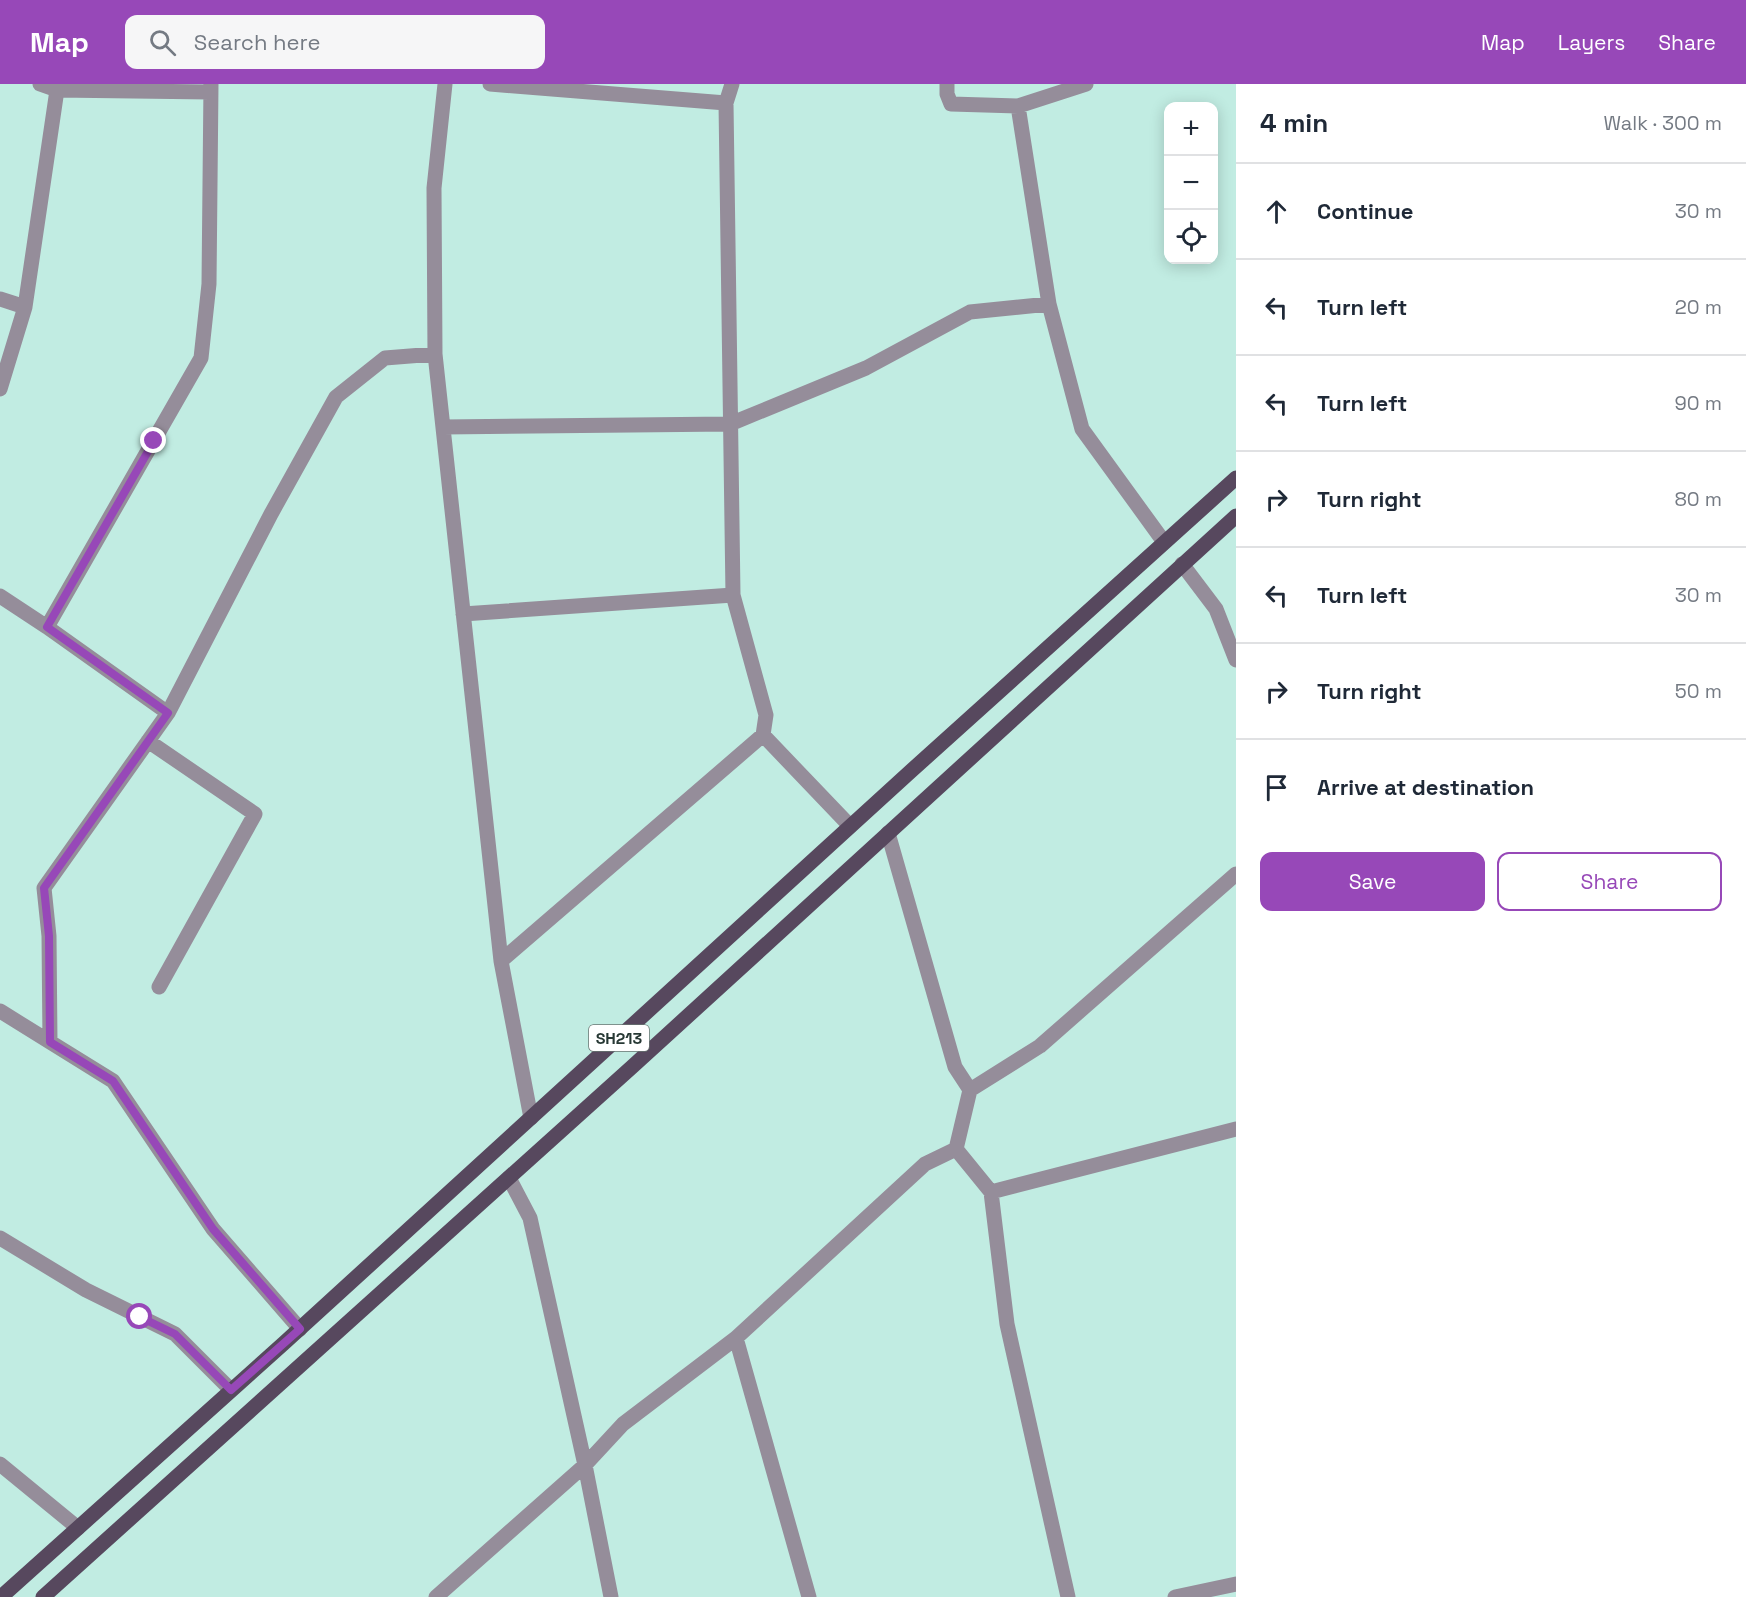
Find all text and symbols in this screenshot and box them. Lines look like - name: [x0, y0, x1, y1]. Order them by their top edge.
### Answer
- search box: [125, 15, 545, 69]
- text: Map: [30, 24, 89, 60]
- icon: search: [146, 26, 179, 59]
- text: Search here: [194, 28, 321, 56]
- text: Map: [1481, 29, 1525, 56]
- text: Layers: [1558, 29, 1625, 56]
- text: Share: [1658, 29, 1716, 56]
- map controls: [1164, 102, 1218, 264]
- button: +: [1164, 102, 1218, 156]
- text: 4 min: [1260, 106, 1328, 140]
- text: Walk · 300 m: [1603, 110, 1722, 136]
- button: −: [1164, 156, 1218, 210]
- icon: ahead: [1260, 195, 1293, 228]
- text: Continue: [1317, 197, 1413, 225]
- text: 30 m: [1675, 198, 1722, 224]
- button: locate: [1164, 210, 1218, 264]
- icon: left: [1260, 291, 1293, 324]
- text: Turn left: [1317, 293, 1407, 321]
- text: 20 m: [1675, 294, 1722, 320]
- icon: left: [1260, 387, 1293, 420]
- text: Turn left: [1317, 389, 1407, 417]
- text: 90 m: [1675, 390, 1722, 416]
- route end: [140, 427, 166, 453]
- icon: right: [1260, 483, 1293, 516]
- text: Turn right: [1317, 485, 1422, 513]
- text: 80 m: [1674, 486, 1722, 512]
- icon: left: [1260, 579, 1293, 612]
- text: Turn left: [1317, 581, 1407, 609]
- text: 30 m: [1675, 582, 1722, 608]
- icon: right: [1260, 675, 1293, 708]
- text: Turn right: [1317, 677, 1422, 705]
- text: 50 m: [1675, 678, 1722, 704]
- icon: arrive: [1260, 771, 1293, 804]
- text: Arrive at destination: [1317, 773, 1534, 801]
- button: Save: [1260, 852, 1485, 911]
- button: Share: [1497, 852, 1722, 911]
- road number: SH213: [589, 1025, 649, 1051]
- route start: [126, 1303, 152, 1329]

